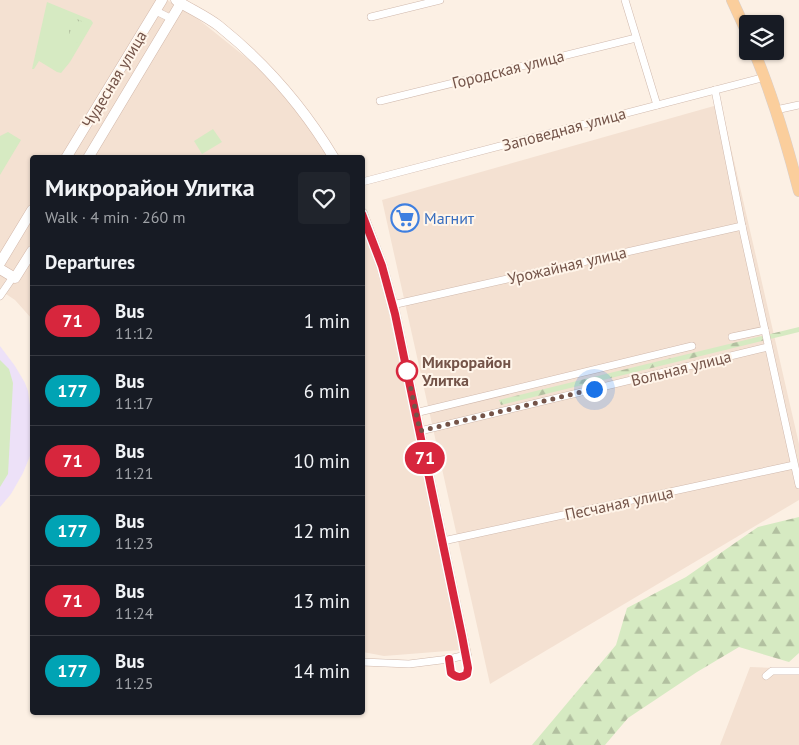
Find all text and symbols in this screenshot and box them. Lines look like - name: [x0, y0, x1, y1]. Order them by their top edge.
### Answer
- map controls: [739, 15, 784, 60]
- button: layers: [739, 15, 784, 60]
- street label: Чудесная улица: [77, 27, 151, 131]
- street label: Городская улица: [450, 45, 566, 93]
- street label: Заповедная улица: [500, 103, 628, 155]
- text: Микрорайон Улитка: [45, 172, 255, 203]
- button: heart: [298, 172, 350, 224]
- supermarket icon: Магнит: [390, 203, 420, 233]
- text: Walk · 4 min · 260 m: [45, 207, 185, 227]
- place label: Магнит: [424, 208, 475, 228]
- street label: Урожайная улица: [506, 242, 628, 288]
- text: Departures: [45, 250, 135, 274]
- text: Bus: [115, 299, 144, 323]
- text: 71: [62, 309, 83, 332]
- text: 1 min: [304, 309, 350, 333]
- text: 11:12: [115, 323, 153, 343]
- street label: Вольная улица: [629, 346, 733, 390]
- place label: Микрорайон Улитка: [421, 352, 511, 390]
- marker: Микрорайон Улитка: [396, 360, 418, 382]
- text: Bus: [115, 369, 144, 393]
- your location: [582, 377, 607, 402]
- text: 177: [57, 379, 88, 402]
- text: 6 min: [304, 379, 350, 403]
- text: 11:17: [115, 393, 153, 413]
- text: Bus: [115, 439, 144, 463]
- line badge: 71: [402, 442, 448, 474]
- text: 71: [415, 446, 435, 469]
- text: 71: [62, 449, 83, 472]
- text: 10 min: [293, 449, 350, 473]
- text: 11:21: [115, 463, 153, 483]
- street label: Песчаная улица: [563, 482, 675, 524]
- text: Bus: [115, 509, 144, 533]
- text: 177: [57, 519, 88, 542]
- text: 12 min: [293, 519, 350, 543]
- text: 11:23: [115, 533, 153, 553]
- text: Bus: [115, 579, 144, 603]
- text: 71: [62, 589, 83, 612]
- text: 13 min: [293, 589, 350, 613]
- text: 11:24: [115, 603, 153, 623]
- text: Bus: [115, 649, 144, 673]
- text: 177: [57, 659, 88, 682]
- text: 14 min: [293, 659, 350, 683]
- text: 11:25: [115, 673, 153, 693]

